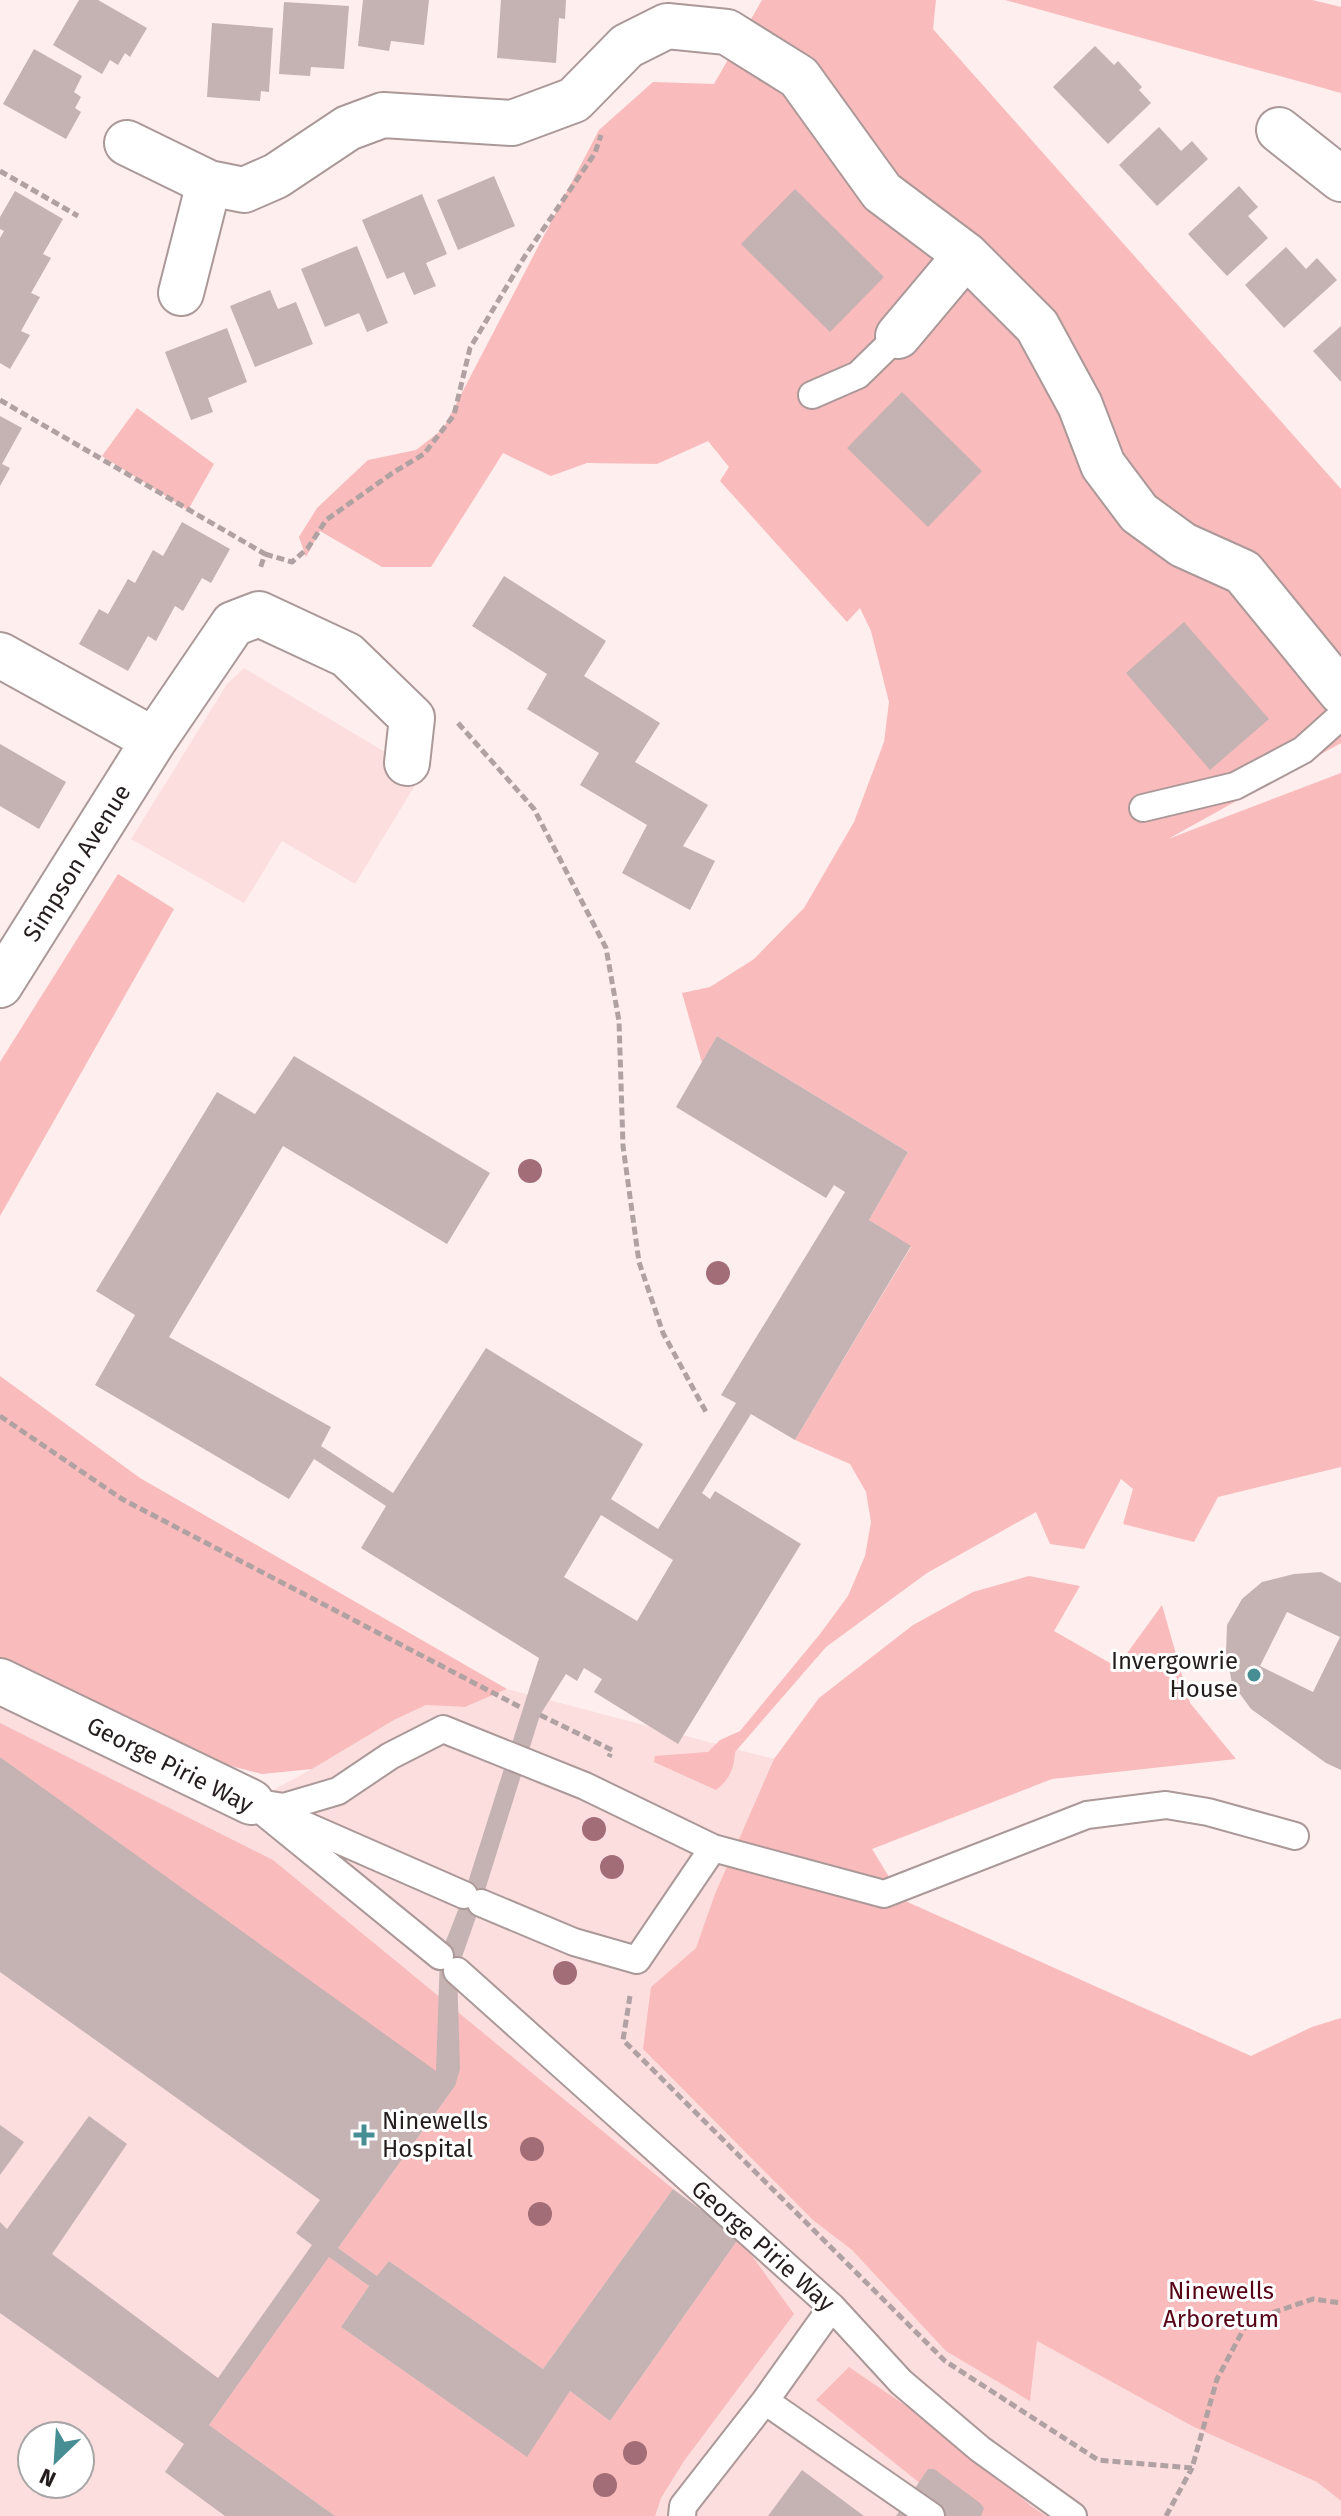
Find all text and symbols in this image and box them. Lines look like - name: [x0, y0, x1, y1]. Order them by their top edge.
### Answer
- street label: Simpson Avenue: [17, 779, 137, 947]
- place label: Invergowrie House: [1111, 1647, 1238, 1703]
- marker: Invergowrie House: [1245, 1666, 1263, 1684]
- street label: George Pirie Way: [82, 1711, 258, 1819]
- place label: Ninewells Hospital: [382, 2107, 488, 2163]
- marker: Ninewells Hospital: [353, 2124, 375, 2146]
- street label: George Pirie Way: [686, 2175, 840, 2318]
- park label: Ninewells Arboretum: [1163, 2277, 1279, 2333]
- north arrow: [16, 2420, 96, 2500]
- text: N: [35, 2462, 60, 2493]

